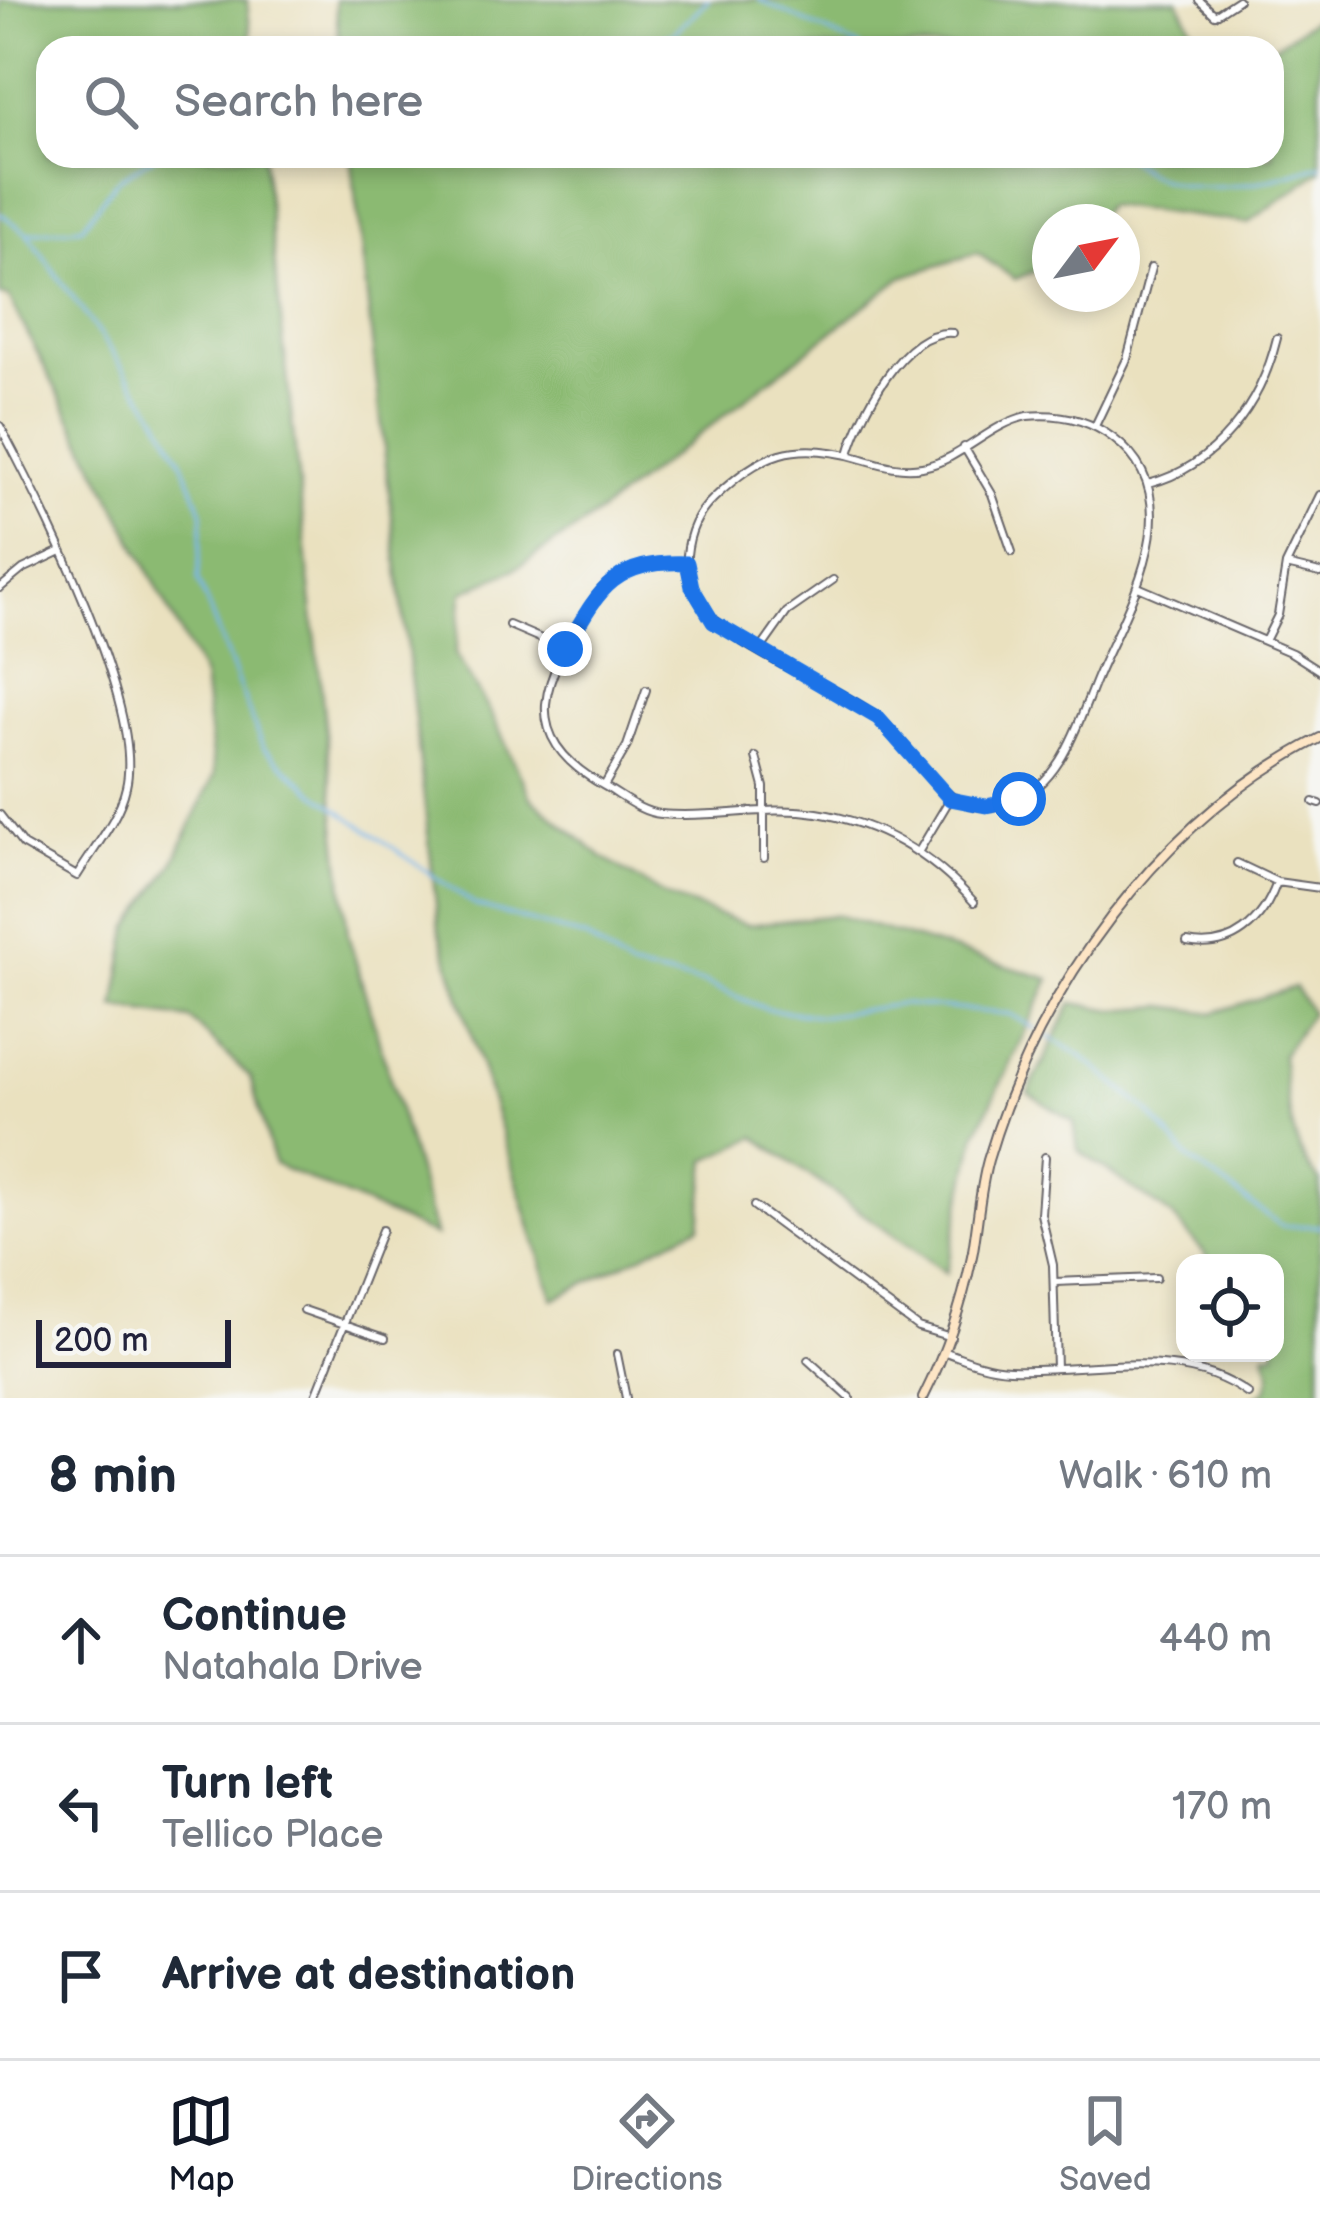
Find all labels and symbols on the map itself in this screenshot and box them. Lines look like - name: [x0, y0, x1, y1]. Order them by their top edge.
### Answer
- north arrow: [1032, 204, 1140, 312]
- route end: [538, 622, 592, 676]
- route start: [992, 772, 1046, 826]
- scale bar: [36, 1314, 231, 1367]

